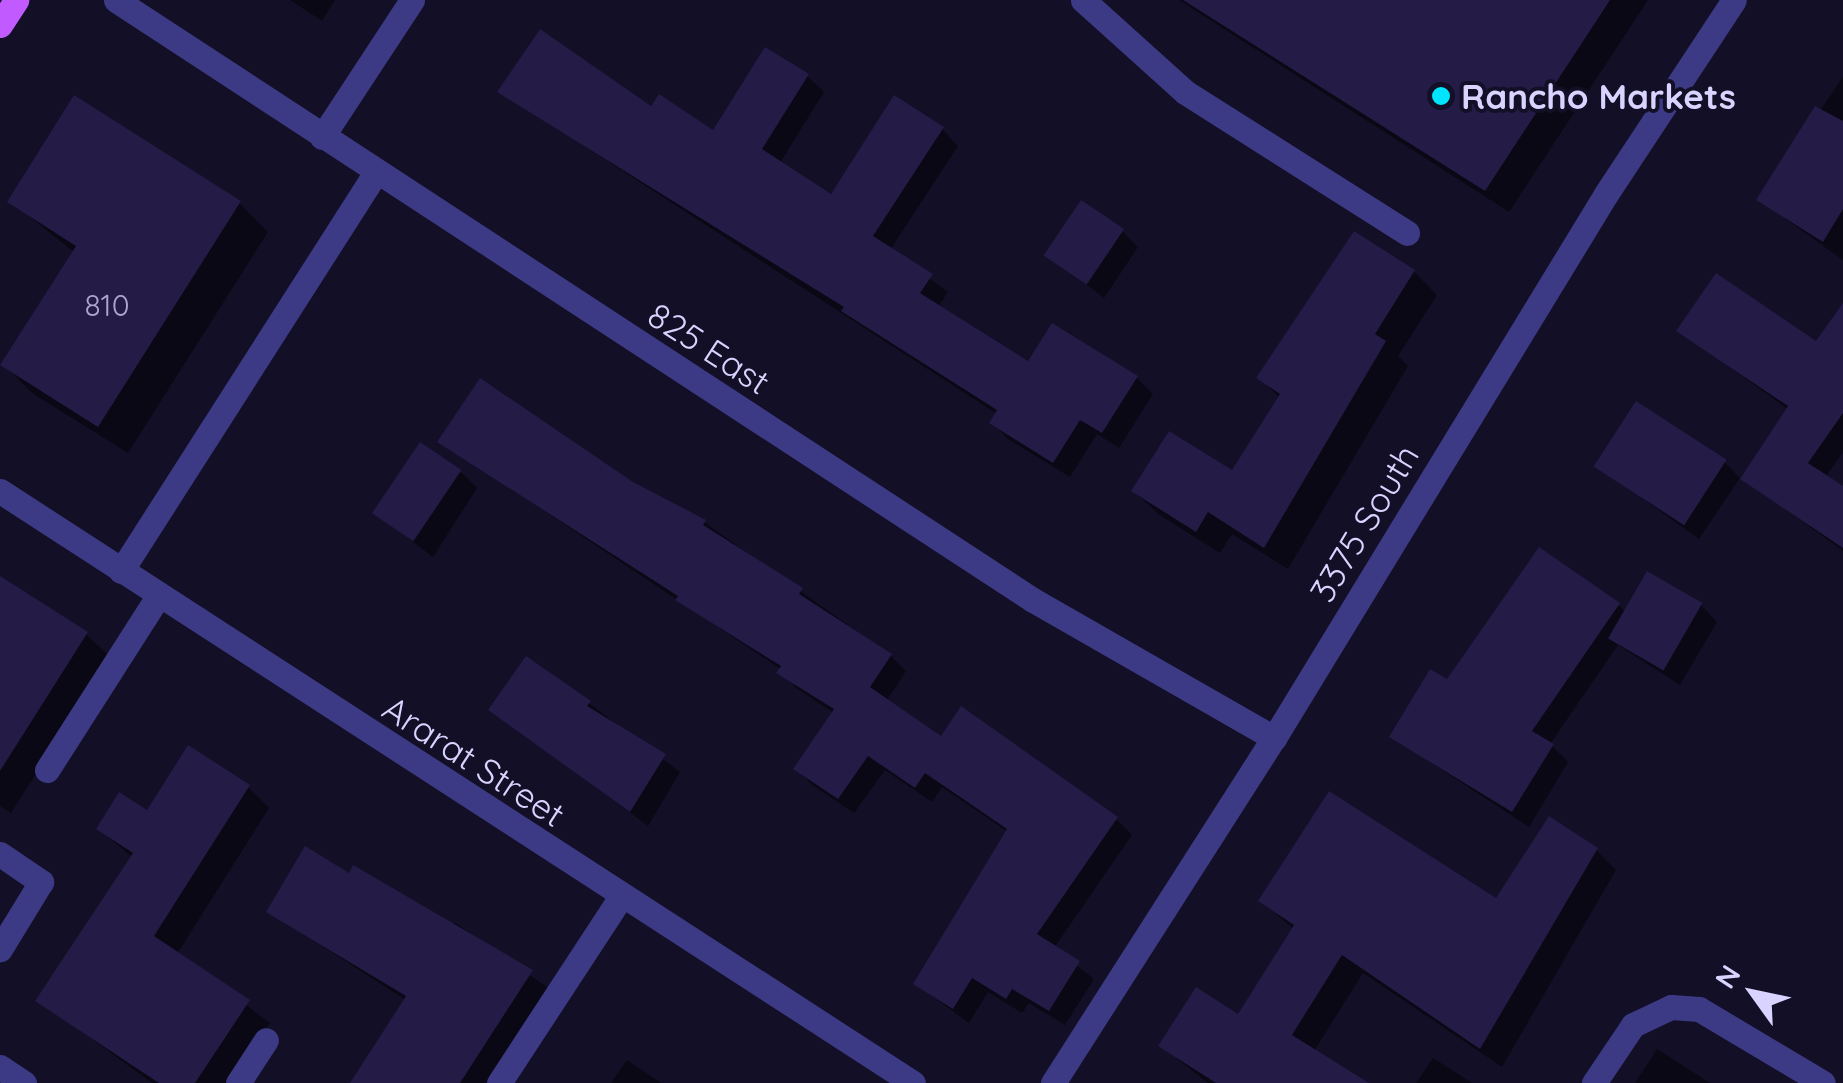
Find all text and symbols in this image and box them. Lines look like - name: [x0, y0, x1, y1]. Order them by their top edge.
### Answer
- place label: Rancho Markets: [1461, 75, 1736, 117]
- marker: Rancho Markets: [1430, 85, 1452, 107]
- house number: 810: [84, 287, 130, 323]
- street label: 825 East: [640, 293, 778, 403]
- street label: 3375 South: [1301, 437, 1427, 609]
- street label: Ararat Street: [375, 687, 573, 835]
- north arrow: [1703, 943, 1803, 1043]
- text: N: [1707, 958, 1748, 995]

